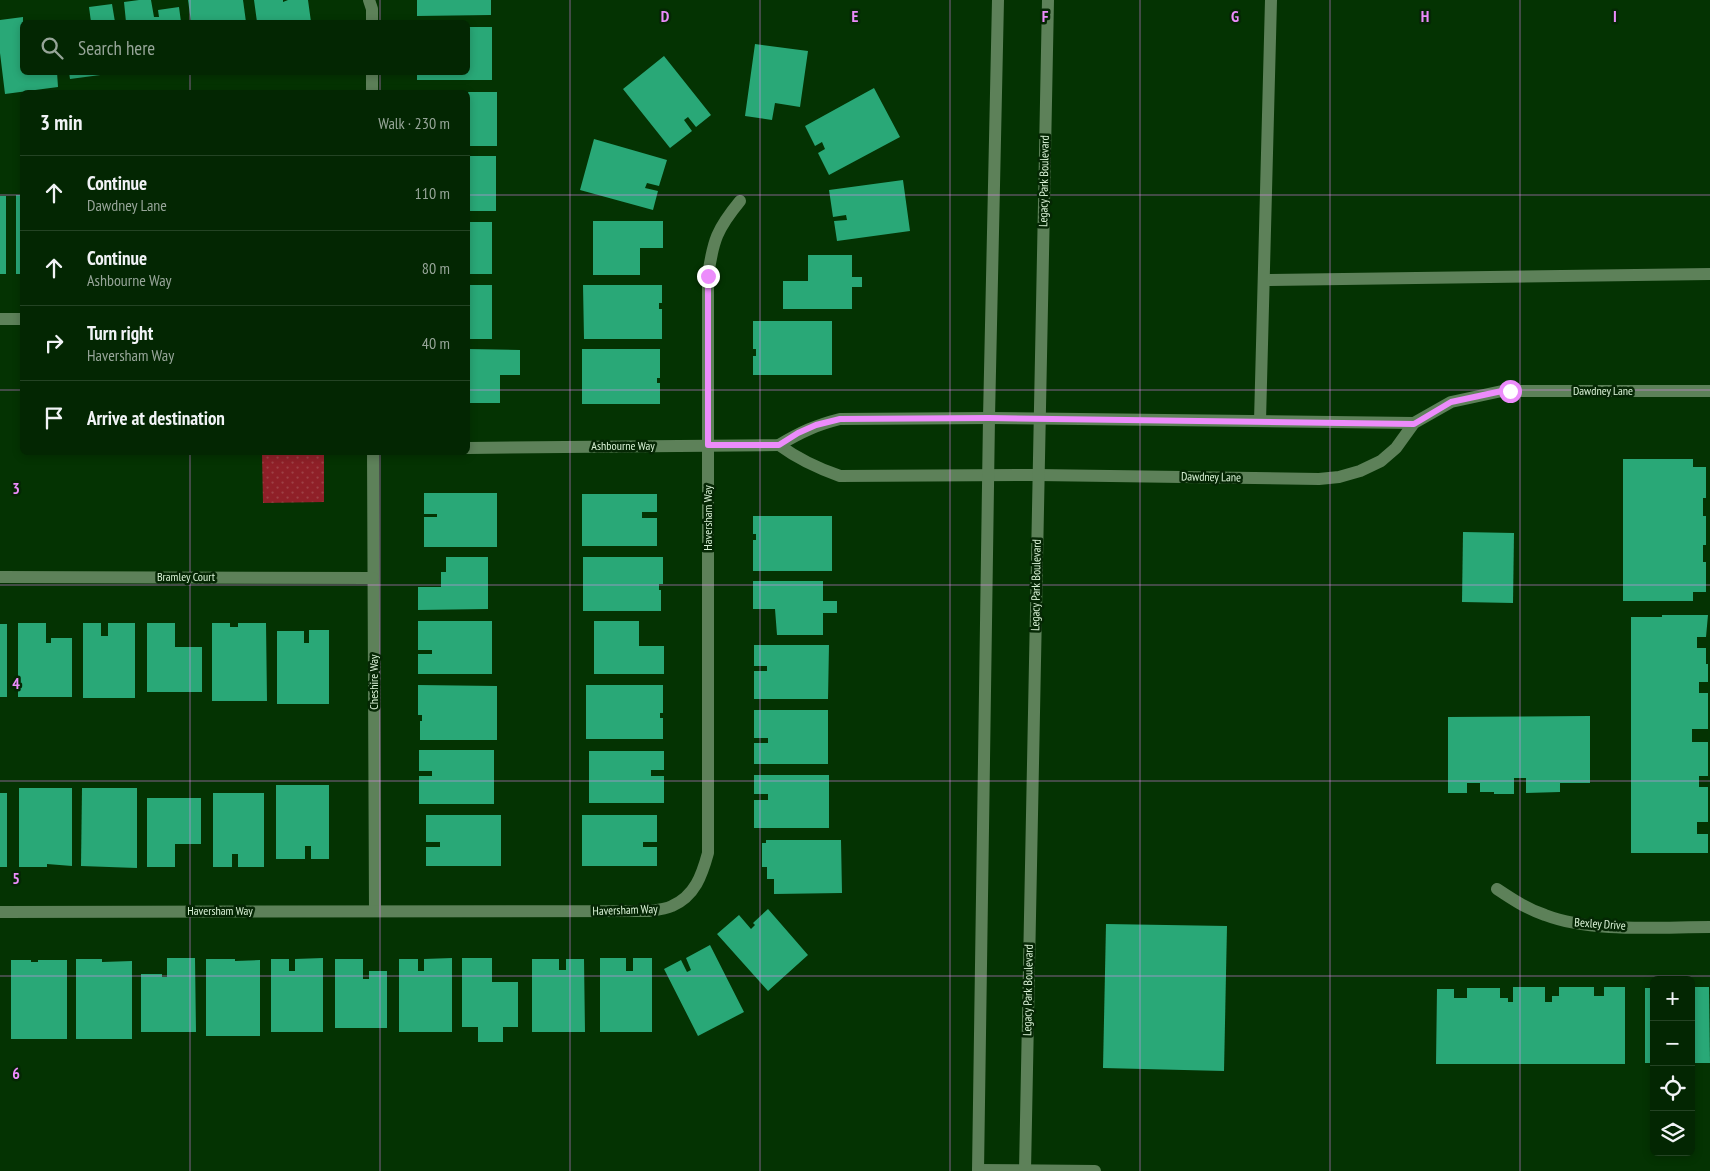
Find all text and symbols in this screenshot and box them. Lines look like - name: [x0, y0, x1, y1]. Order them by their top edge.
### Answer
- text: D: [661, 6, 670, 26]
- text: E: [852, 6, 859, 26]
- text: F: [1042, 6, 1049, 26]
- text: G: [1231, 6, 1239, 26]
- text: H: [1421, 6, 1429, 26]
- text: I: [1613, 6, 1617, 26]
- search box: [20, 20, 470, 75]
- icon: search: [38, 34, 66, 62]
- text: Search here: [78, 36, 155, 60]
- text: 3 min: [40, 109, 82, 136]
- text: Walk · 230 m: [378, 113, 450, 133]
- street label: Legacy Park Boulevard: [1035, 135, 1052, 227]
- text: Continue: [87, 171, 147, 195]
- icon: ahead: [40, 179, 68, 207]
- text: 110 m: [415, 183, 450, 203]
- text: Dawdney Lane: [87, 195, 167, 215]
- text: Continue: [87, 246, 147, 270]
- icon: ahead: [40, 254, 68, 282]
- text: 80 m: [422, 258, 450, 278]
- route end: [697, 265, 720, 288]
- text: Ashbourne Way: [87, 270, 172, 290]
- text: Turn right: [87, 321, 153, 345]
- icon: right: [40, 329, 68, 357]
- text: 40 m: [422, 333, 450, 353]
- text: Haversham Way: [87, 345, 174, 365]
- route start: [1499, 380, 1522, 403]
- street label: Dawdney Lane: [1573, 383, 1633, 398]
- icon: arrive: [40, 404, 68, 432]
- text: Arrive at destination: [87, 406, 225, 430]
- street label: Ashbourne Way: [591, 438, 655, 453]
- street label: Dawdney Lane: [1181, 468, 1241, 485]
- text: 3: [12, 478, 20, 498]
- street label: Haversham Way: [700, 485, 715, 551]
- street label: Legacy Park Boulevard: [1027, 539, 1044, 631]
- street label: Bramley Court: [157, 569, 216, 584]
- street label: Cheshire Way: [366, 654, 381, 710]
- text: 4: [12, 673, 20, 693]
- text: 5: [12, 868, 20, 888]
- street label: Haversham Way: [592, 901, 658, 918]
- street label: Haversham Way: [187, 903, 253, 918]
- street label: Bexley Drive: [1574, 914, 1626, 933]
- street label: Legacy Park Boulevard: [1019, 944, 1036, 1036]
- map controls: [1650, 976, 1695, 1156]
- button: +: [1650, 976, 1695, 1021]
- button: −: [1650, 1021, 1695, 1066]
- text: 6: [12, 1063, 20, 1083]
- button: locate: [1650, 1066, 1695, 1111]
- button: layers: [1650, 1111, 1695, 1156]

